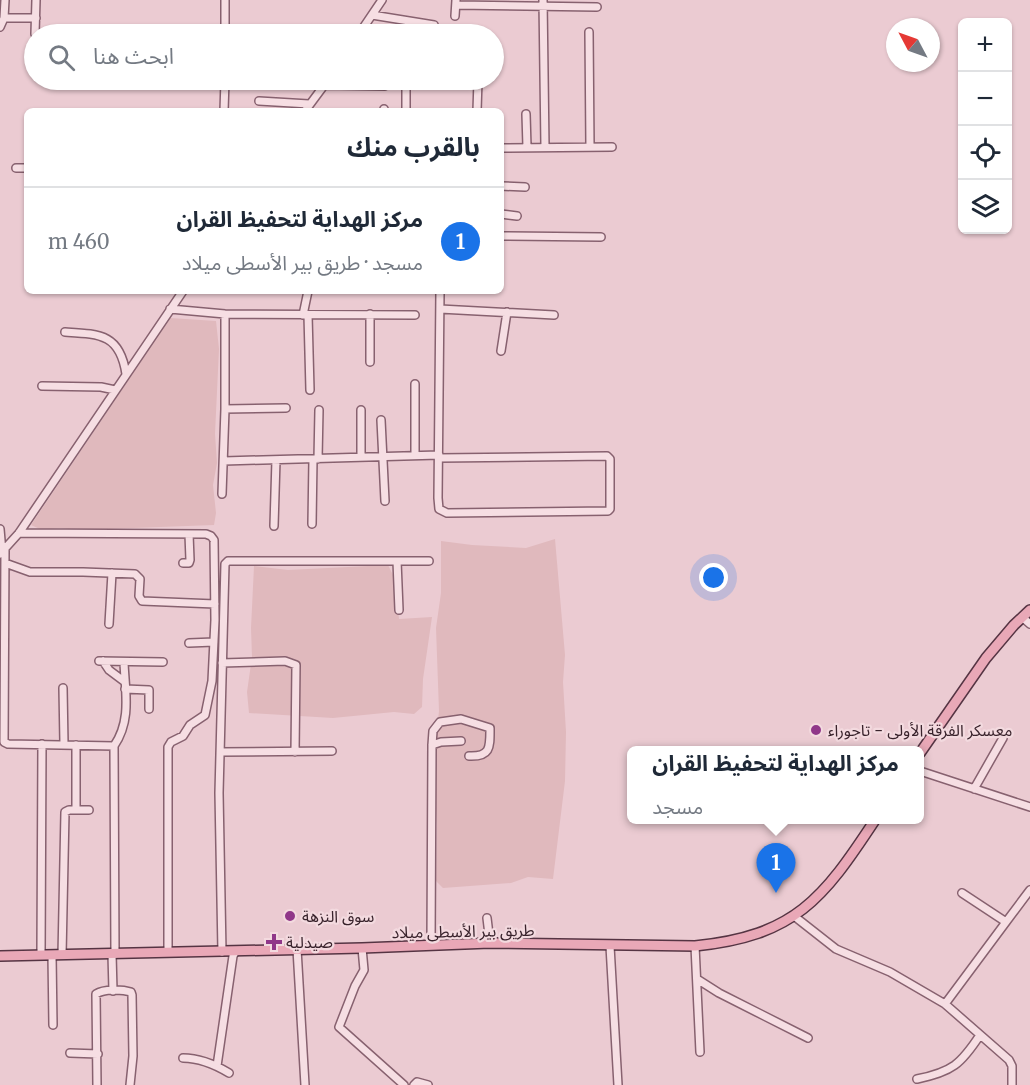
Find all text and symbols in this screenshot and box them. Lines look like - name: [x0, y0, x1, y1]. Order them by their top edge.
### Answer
- north arrow: [886, 18, 940, 72]
- map controls: [958, 18, 1012, 234]
- button: +: [958, 18, 1012, 72]
- search box: [24, 24, 504, 90]
- icon: search: [45, 41, 78, 74]
- text: ابحث هنا: [93, 42, 174, 70]
- button: −: [958, 72, 1012, 126]
- button: locate: [958, 126, 1012, 180]
- text: بالقرب منك: [347, 130, 480, 163]
- button: layers: [958, 180, 1012, 234]
- text: مركز الهداية لتحفيظ القران: [177, 205, 423, 233]
- text: 460 m: [48, 229, 110, 254]
- text: 1: [456, 229, 465, 254]
- text: مسجد · طريق بير الأسطى ميلاد: [182, 250, 423, 275]
- your location: [699, 563, 728, 592]
- place label: معسكر الفرقة الأولى - تاجوراء: [828, 720, 1012, 740]
- marker: معسكر الفرقة الأولى - تاجوراء: [809, 723, 823, 737]
- popup: [627, 746, 924, 824]
- text: مركز الهداية لتحفيظ القران: [652, 749, 899, 777]
- text: مسجد: [652, 794, 703, 819]
- pin: 1: [756, 844, 796, 893]
- place label: سوق النزهة: [302, 906, 374, 926]
- marker: سوق النزهة: [283, 909, 297, 923]
- street label: طريق بير الأسطى ميلاد: [391, 920, 535, 943]
- place label: صيدلية: [286, 932, 333, 952]
- marker: صيدلية: [267, 935, 281, 949]

